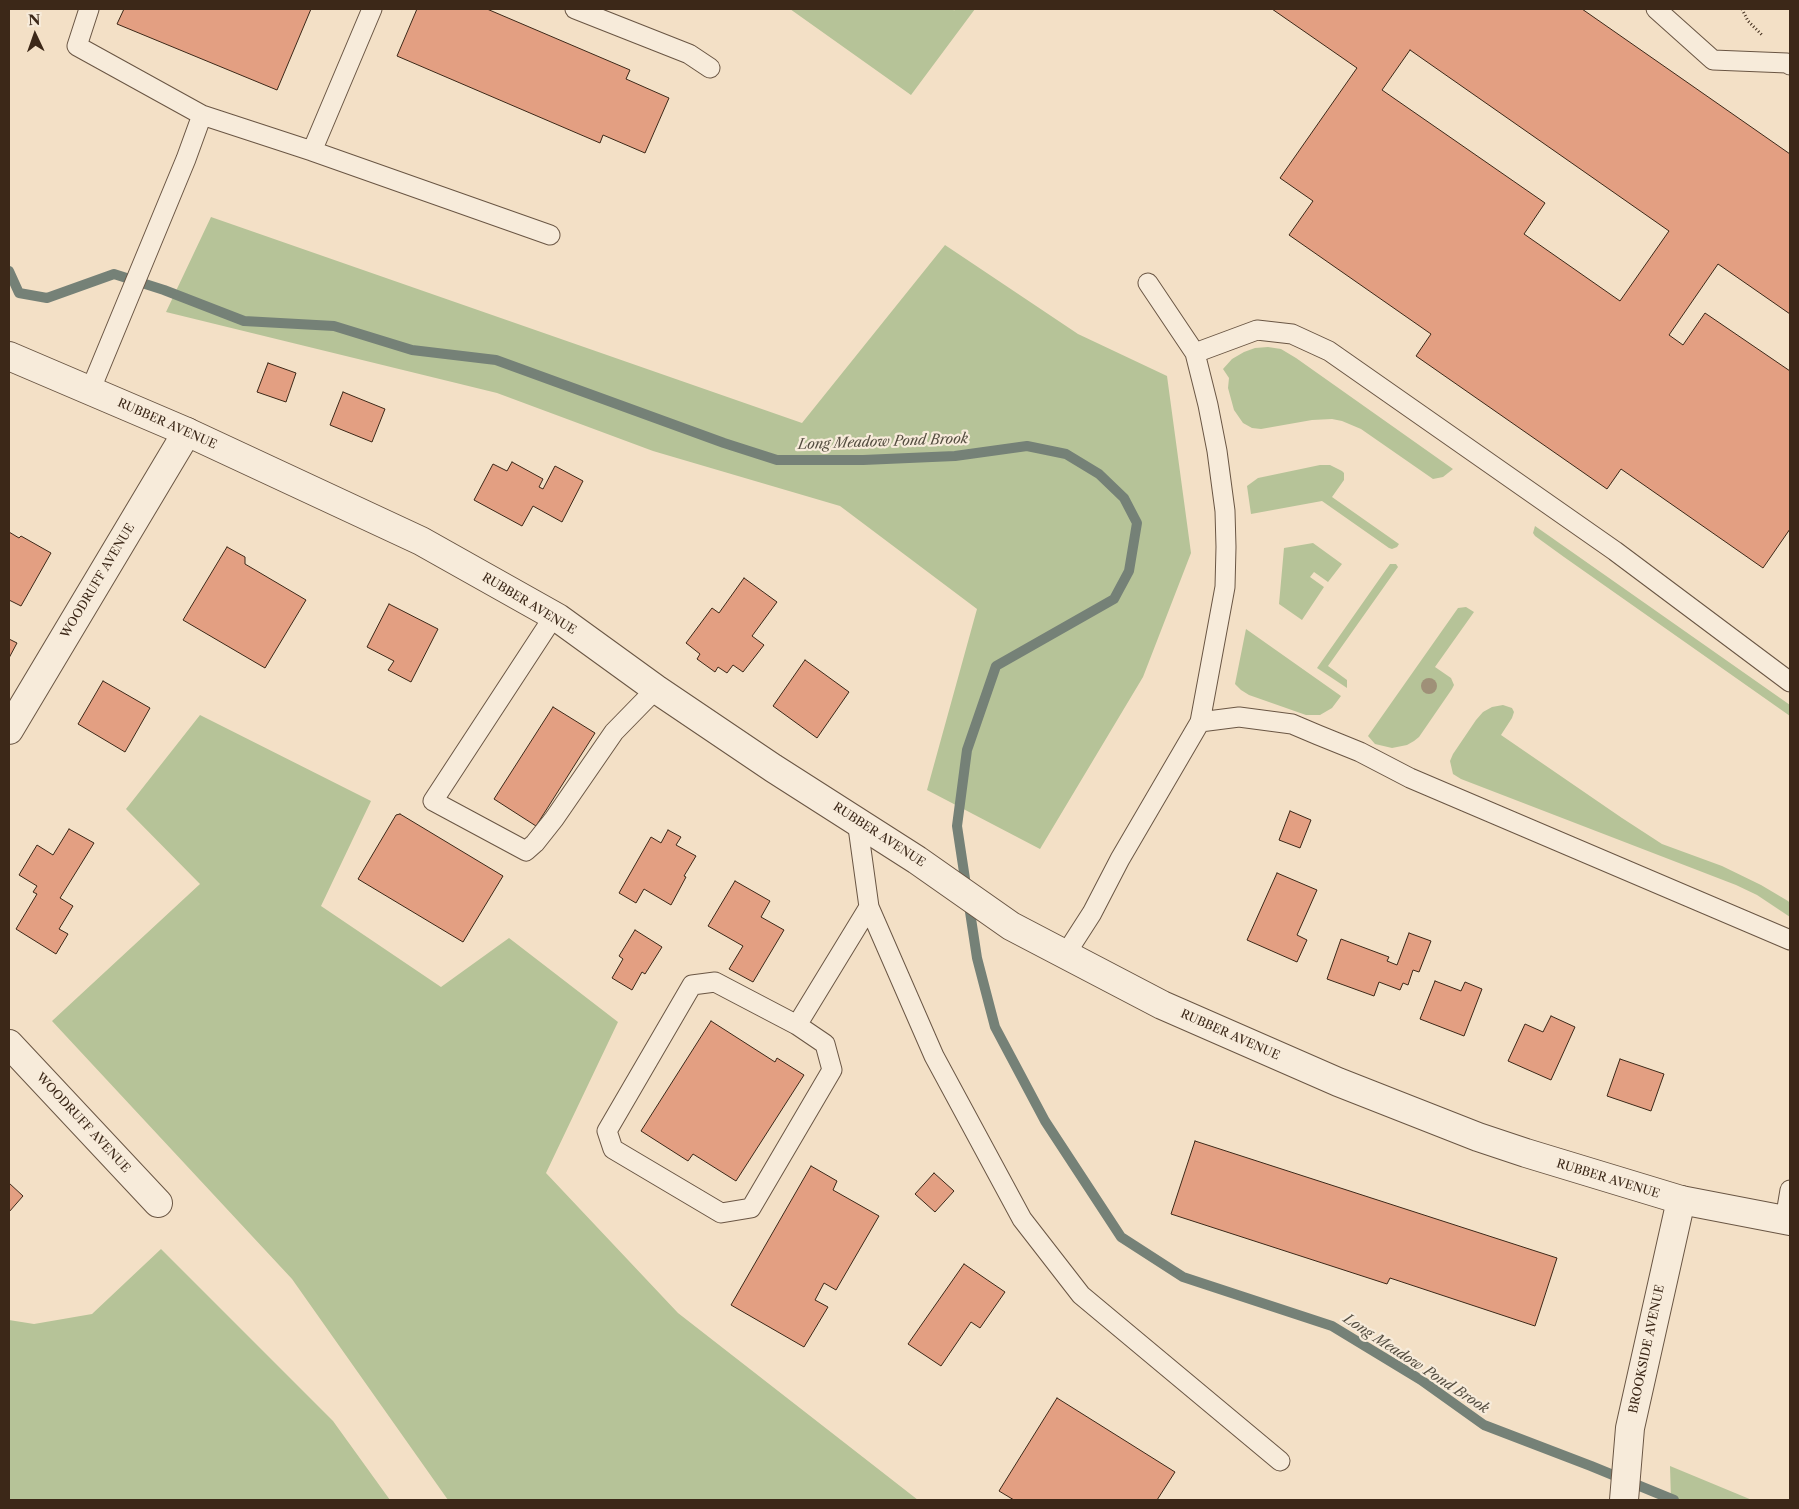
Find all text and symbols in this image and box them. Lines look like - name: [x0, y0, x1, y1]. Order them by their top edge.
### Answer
- north arrow: [10, 10, 60, 60]
- text: N: [28, 11, 41, 29]
- street label: RUBBER AVENUE: [115, 396, 219, 452]
- water label: Long Meadow Pond Brook: [798, 431, 968, 453]
- street label: WOODRUFF AVENUE: [58, 521, 138, 641]
- street label: RUBBER AVENUE: [479, 570, 579, 638]
- street label: RUBBER AVENUE: [830, 800, 928, 870]
- street label: RUBBER AVENUE: [1178, 1007, 1282, 1063]
- street label: WOODRUFF AVENUE: [33, 1070, 133, 1176]
- street label: RUBBER AVENUE: [1555, 1156, 1661, 1202]
- street label: BROOKSIDE AVENUE: [1626, 1283, 1668, 1415]
- water label: Long Meadow Pond Brook: [1340, 1311, 1492, 1417]

